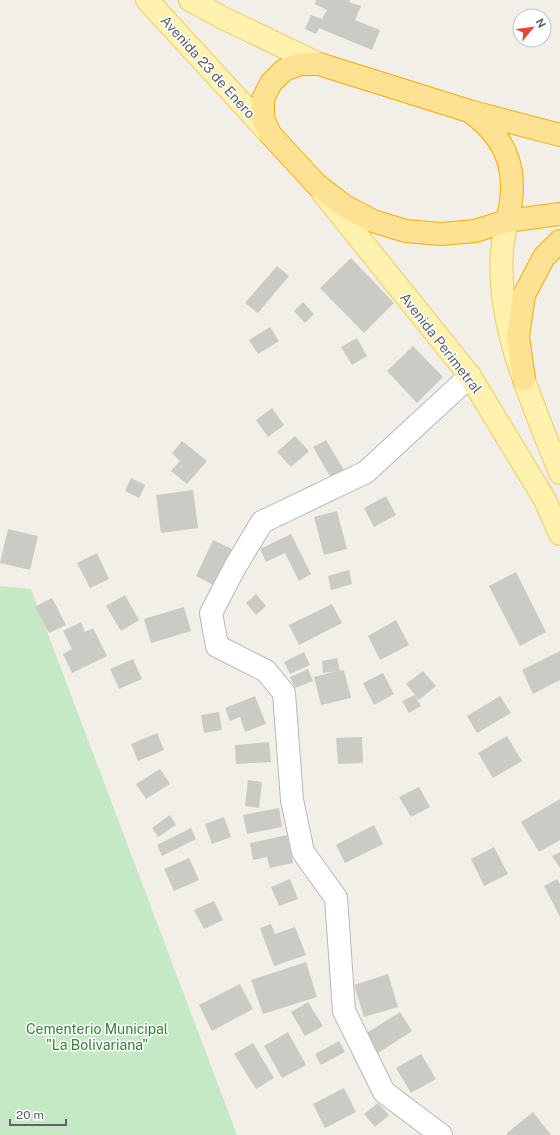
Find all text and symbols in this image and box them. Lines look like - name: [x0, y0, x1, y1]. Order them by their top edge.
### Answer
- north arrow: [512, 8, 552, 48]
- street label: Avenida 23 de Enero: [158, 12, 258, 122]
- text: N: [533, 16, 548, 30]
- street label: Avenida Perimetral: [397, 290, 485, 396]
- park label: Cementerio Municipal "La Bolivariana": [26, 1021, 168, 1053]
- scale bar: [10, 1101, 66, 1127]
- text: 20 m: [16, 1108, 44, 1122]

